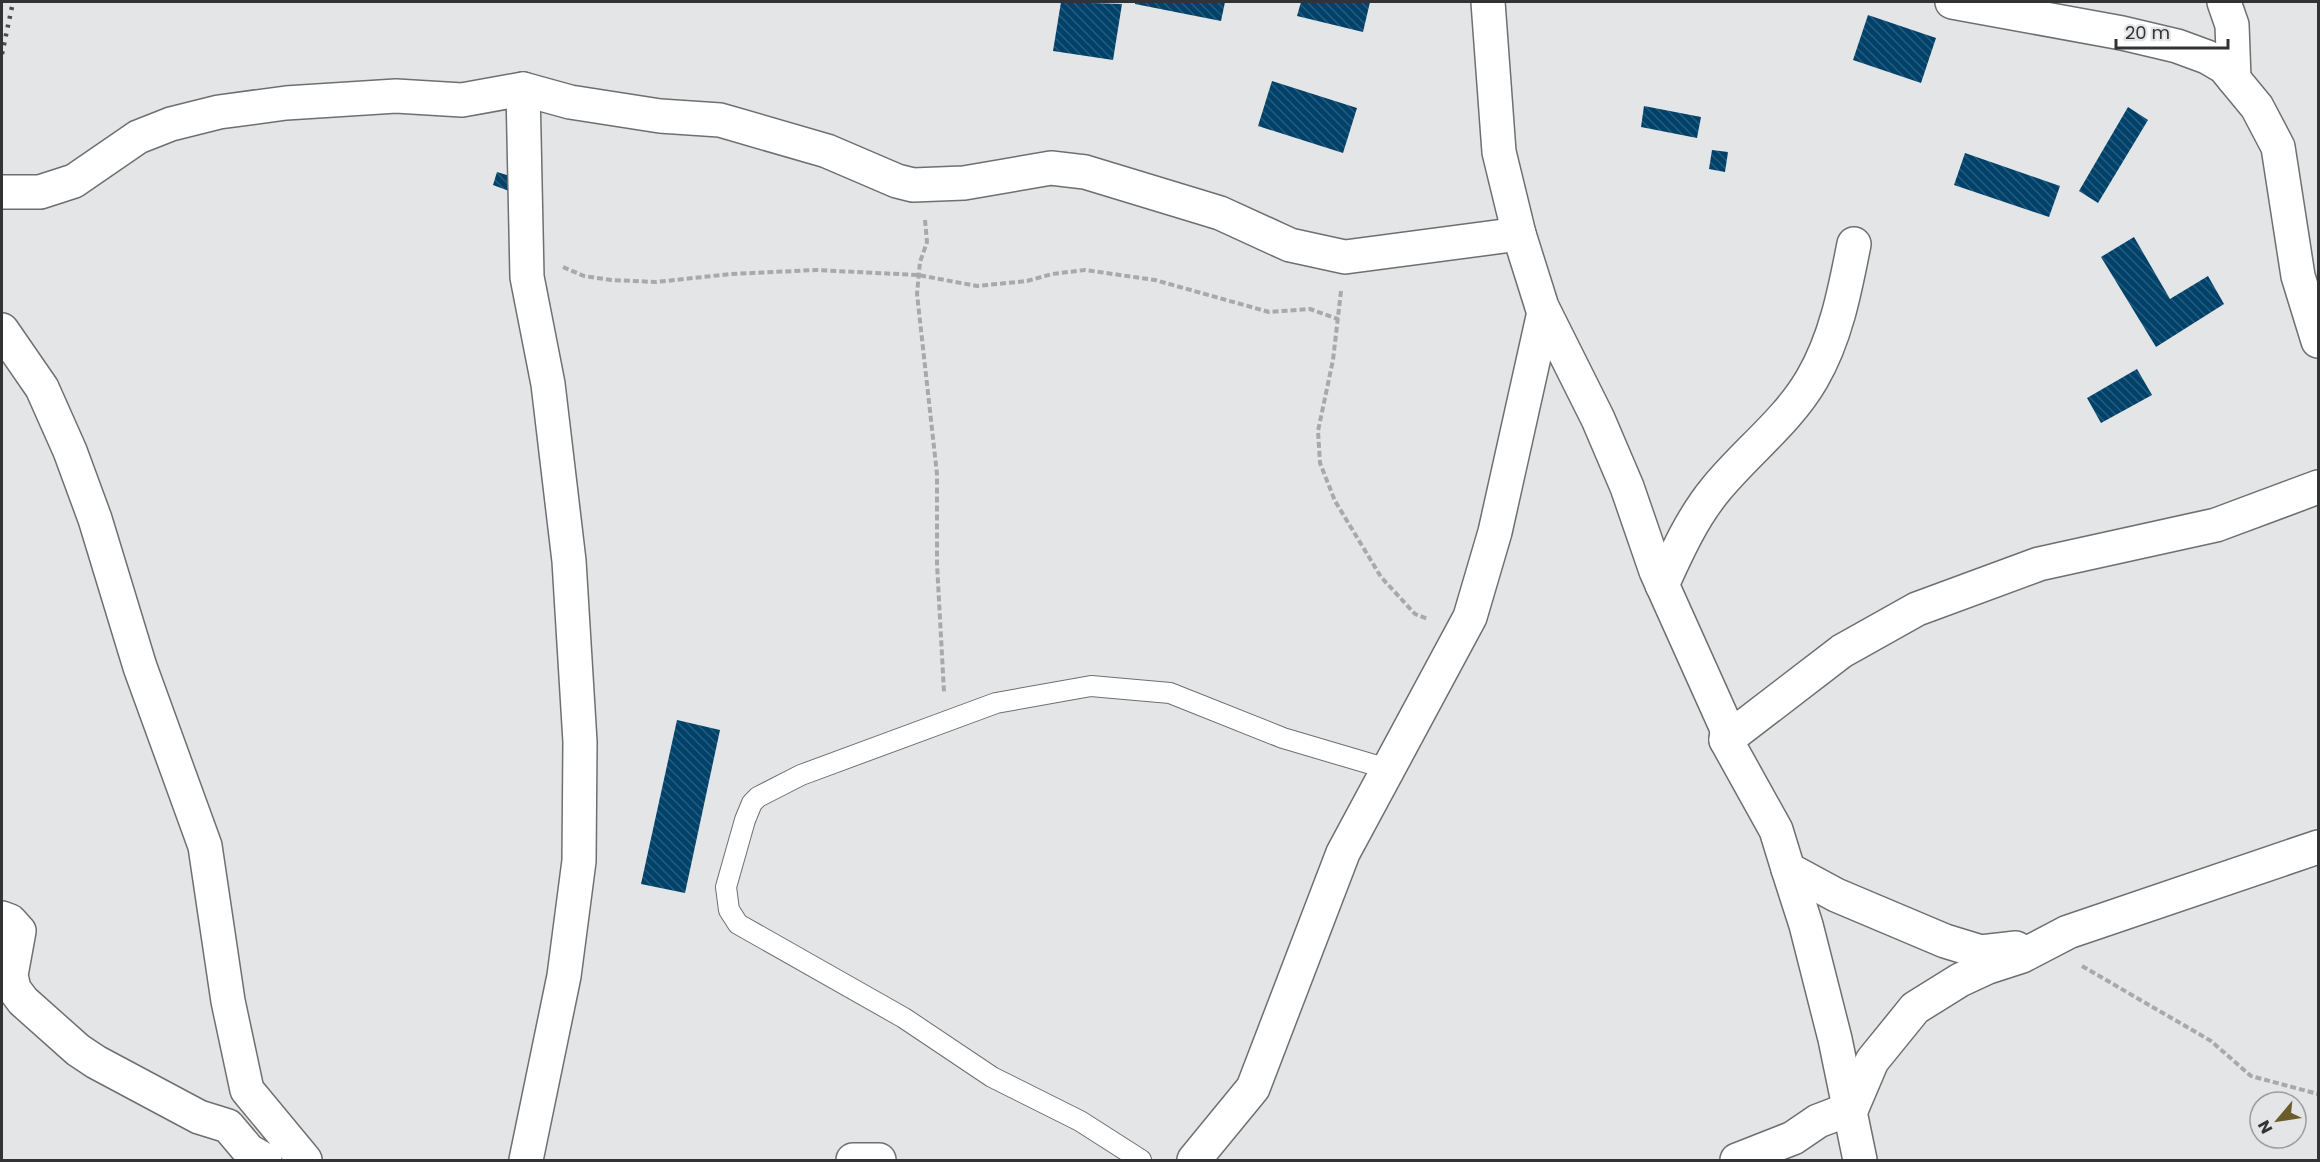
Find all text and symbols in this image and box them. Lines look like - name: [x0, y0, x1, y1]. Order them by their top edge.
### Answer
- scale bar: [2116, 12, 2228, 50]
- text: 20 m: [2125, 20, 2170, 45]
- north arrow: [2248, 1090, 2308, 1150]
- text: N: [2252, 1116, 2278, 1138]

